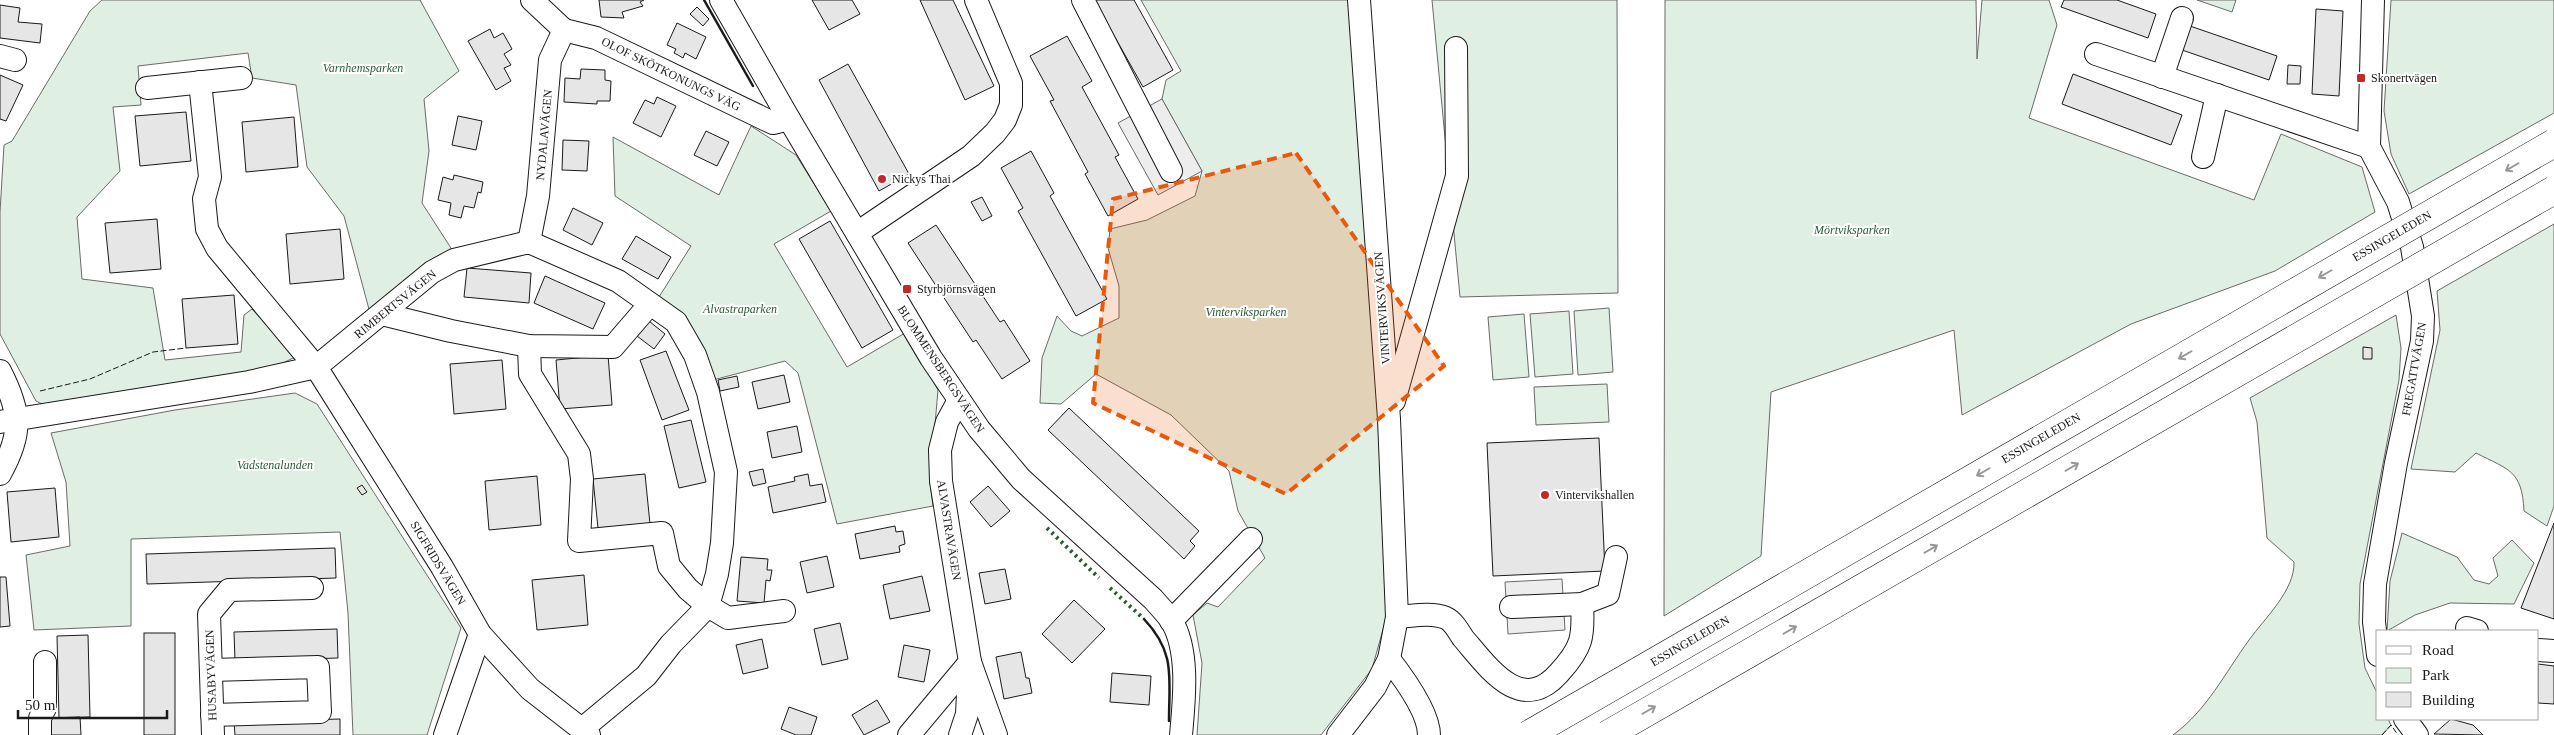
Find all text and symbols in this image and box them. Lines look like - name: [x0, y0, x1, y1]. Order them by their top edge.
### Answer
- street label: OLOF SKÖTKONUNGS VÄG: [599, 34, 743, 114]
- park label: Varnhemsparken: [323, 61, 403, 75]
- place label: Skonertvägen: [2371, 71, 2437, 85]
- marker: Skonertvägen: [2355, 72, 2367, 84]
- street label: NYDALAVÄGEN: [533, 89, 555, 181]
- one-way arrow: [2504, 162, 2519, 172]
- place label: Nickys Thai: [892, 172, 951, 186]
- marker: Nickys Thai: [876, 173, 888, 185]
- street label: ESSINGELEDEN: [2350, 208, 2434, 264]
- park label: Mörtviksparken: [1813, 223, 1890, 237]
- street label: VINTERVIKSVÄGEN: [1371, 251, 1393, 365]
- street label: RIMBERTSVÄGEN: [351, 266, 439, 341]
- one-way arrow: [2319, 270, 2333, 280]
- place label: Styrbjörnsvägen: [917, 282, 996, 296]
- marker: Styrbjörnsvägen: [901, 283, 913, 295]
- park label: Alvastraparken: [702, 302, 777, 316]
- street label: BLOMMENSBERGSVÄGEN: [895, 303, 988, 435]
- park label: Vinterviksparken: [1205, 305, 1287, 319]
- street label: FREGATTVÄGEN: [2399, 321, 2429, 417]
- one-way arrow: [2178, 351, 2192, 361]
- street label: ESSINGELEDEN: [1999, 410, 2083, 466]
- park label: Vadstenalunden: [237, 458, 313, 472]
- one-way arrow: [2064, 462, 2078, 472]
- one-way arrow: [1977, 467, 1991, 477]
- street label: ALVASTRAVÄGEN: [934, 479, 964, 582]
- place label: Vintervikshallen: [1555, 488, 1634, 502]
- marker: Vintervikshallen: [1539, 489, 1551, 501]
- street label: SIGFRIDSVÄGEN: [407, 519, 469, 608]
- one-way arrow: [1924, 544, 1939, 554]
- street label: ESSINGELEDEN: [1648, 613, 1732, 669]
- one-way arrow: [1783, 624, 1797, 634]
- street label: HUSABYVÄGEN: [202, 629, 220, 721]
- legend: [2376, 630, 2539, 720]
- text: Road: [2422, 642, 2454, 658]
- text: Park: [2422, 667, 2450, 683]
- scale bar: [18, 688, 166, 720]
- text: Building: [2422, 692, 2475, 708]
- text: 50 m: [25, 697, 56, 713]
- one-way arrow: [1642, 705, 1656, 715]

